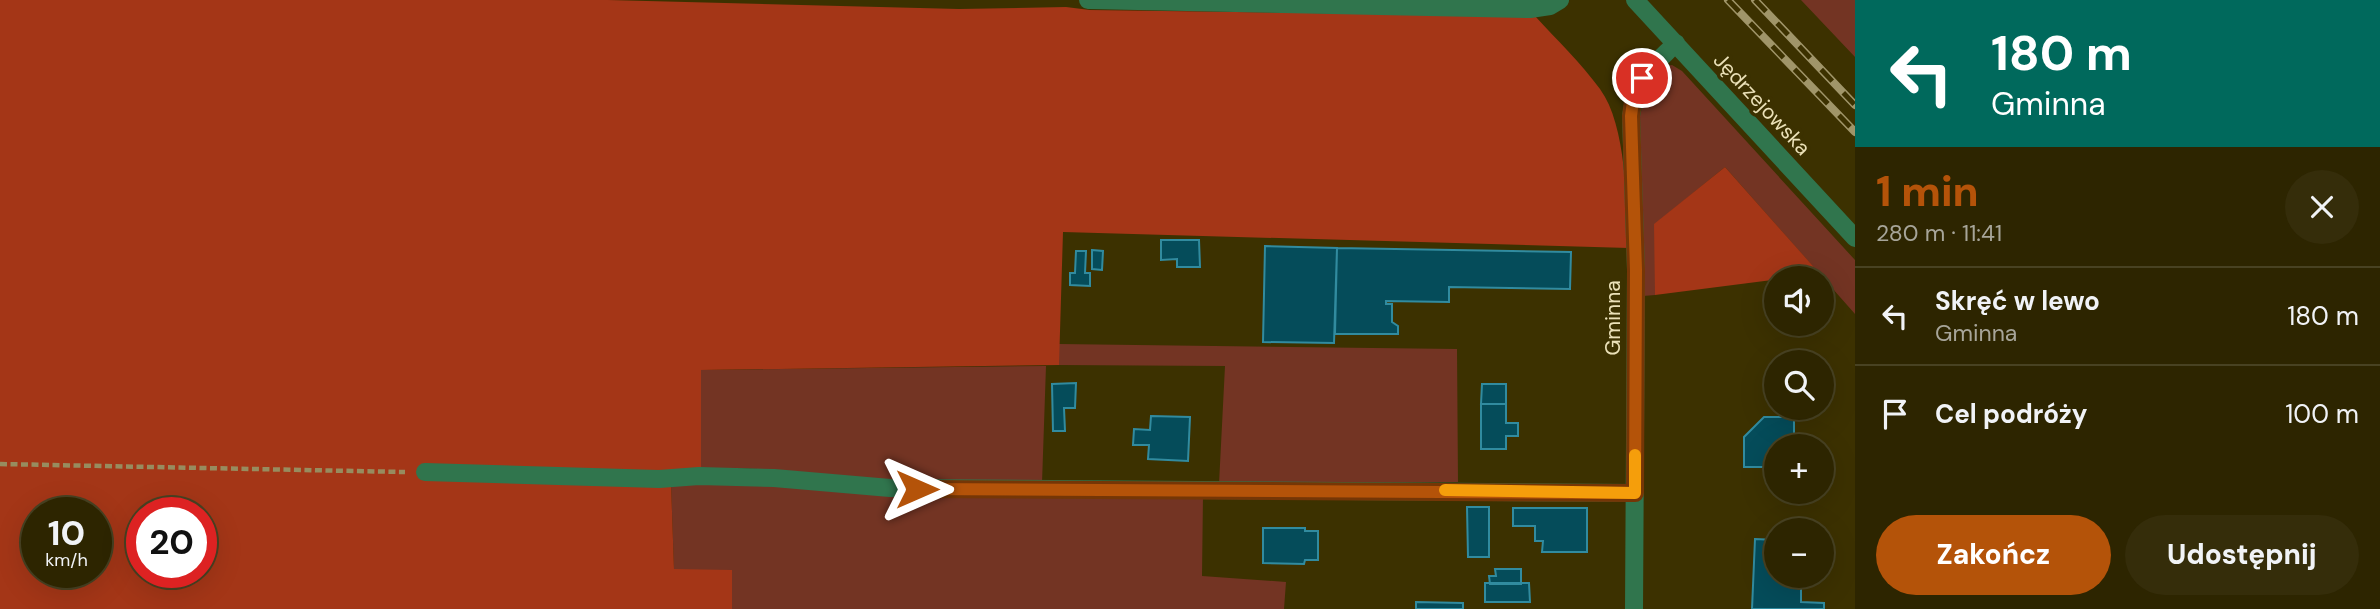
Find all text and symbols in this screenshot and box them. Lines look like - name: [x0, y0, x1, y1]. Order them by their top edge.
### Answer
- text: 180 m: [1991, 21, 2132, 85]
- icon: left: [1876, 28, 1967, 119]
- street label: Jędrzejowska: [1707, 47, 1817, 161]
- pin: [1612, 48, 1672, 108]
- icon: arrive: [1623, 59, 1661, 97]
- text: Gminna: [1991, 83, 2106, 125]
- text: 1 min: [1876, 164, 1979, 219]
- button: close: [2285, 170, 2359, 244]
- text: 280 m · 11:41: [1876, 218, 2002, 248]
- map controls: [1764, 266, 1834, 588]
- button: sound: [1764, 266, 1834, 336]
- street label: Gminna: [1599, 280, 1627, 356]
- text: Skręć w lewo: [1935, 284, 2100, 318]
- icon: left: [1876, 297, 1914, 335]
- text: 180 m: [2287, 299, 2359, 333]
- text: Gminna: [1935, 318, 2017, 348]
- button: search: [1764, 350, 1834, 420]
- icon: arrive: [1876, 395, 1914, 433]
- text: Cel podróży: [1935, 397, 2088, 431]
- text: 100 m: [2285, 397, 2359, 431]
- button: +: [1764, 434, 1834, 504]
- position arrow: [880, 452, 954, 526]
- speed limit sign: 20: [126, 497, 217, 588]
- text: 10: [48, 510, 85, 556]
- button: Zakończ: [1876, 515, 2111, 595]
- button: Udostępnij: [2125, 515, 2359, 595]
- button: −: [1764, 518, 1834, 588]
- text: km/h: [45, 548, 88, 572]

